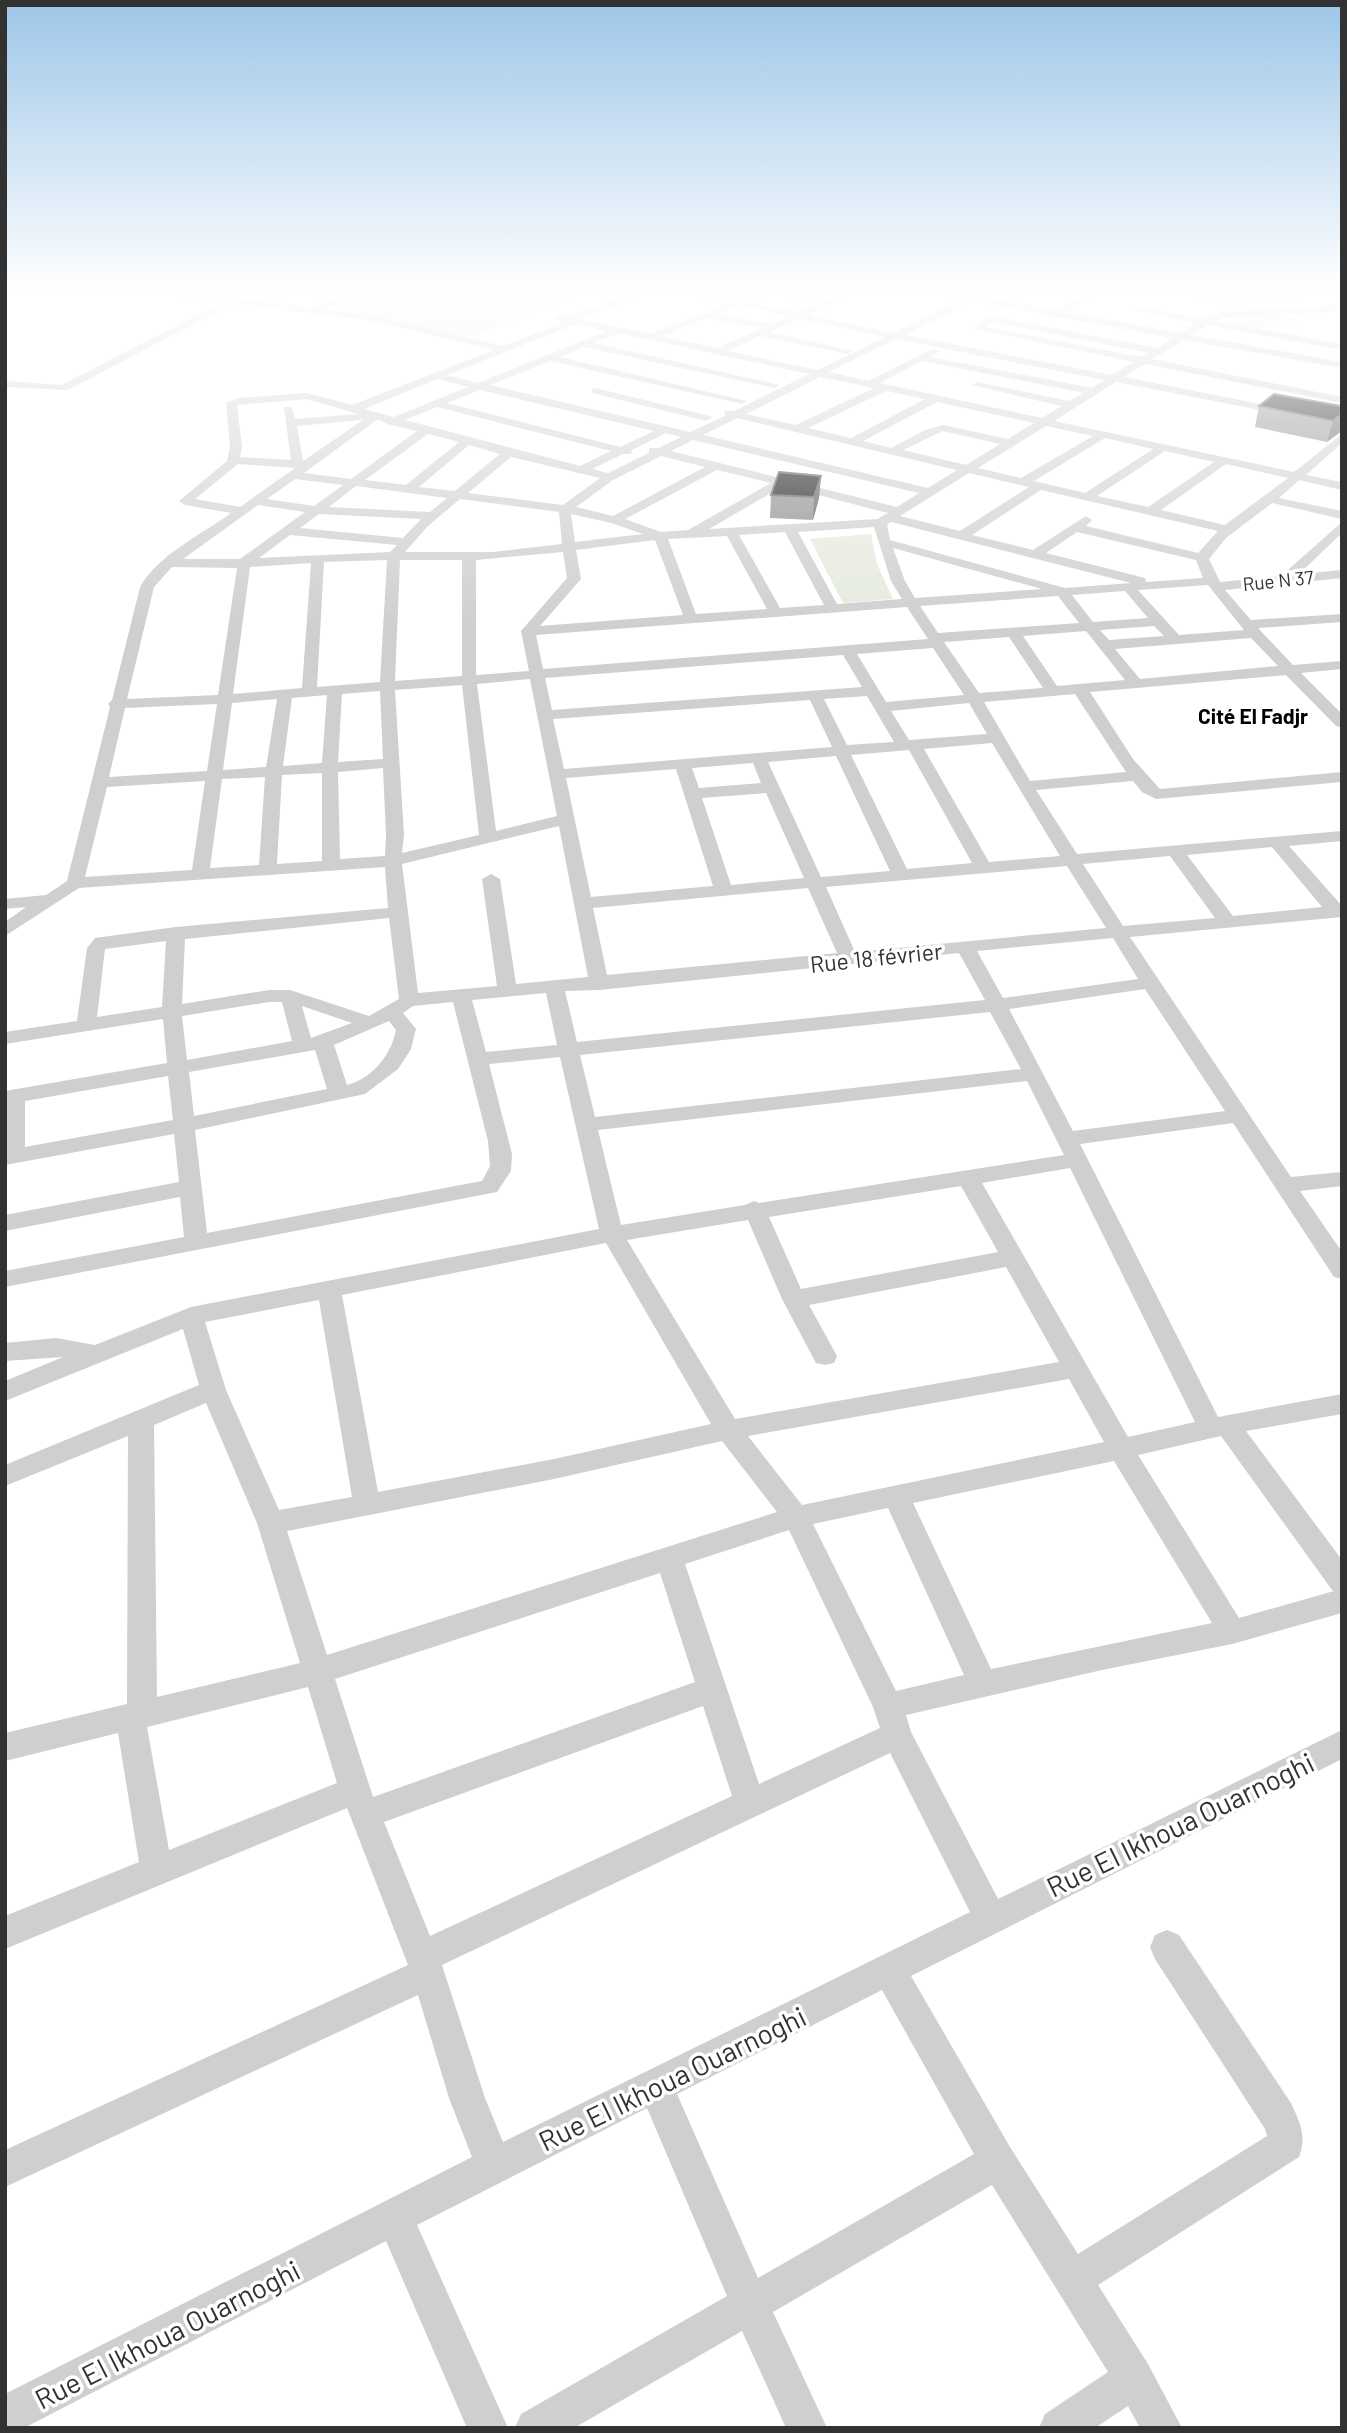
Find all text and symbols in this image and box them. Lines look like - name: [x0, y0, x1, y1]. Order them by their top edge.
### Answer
- street label: Rue N 37: [1241, 565, 1315, 595]
- district label: Cité El Fadjr: [1198, 703, 1308, 728]
- street label: Rue 18 février: [809, 936, 944, 978]
- street label: Rue EI Ikhoua Ouarnoghi: [1041, 1744, 1319, 1904]
- street label: Rue EI Ikhoua Ouarnoghi: [533, 1998, 811, 2158]
- street label: Rue EI Ikhoua Ouarnoghi: [29, 2252, 305, 2416]

